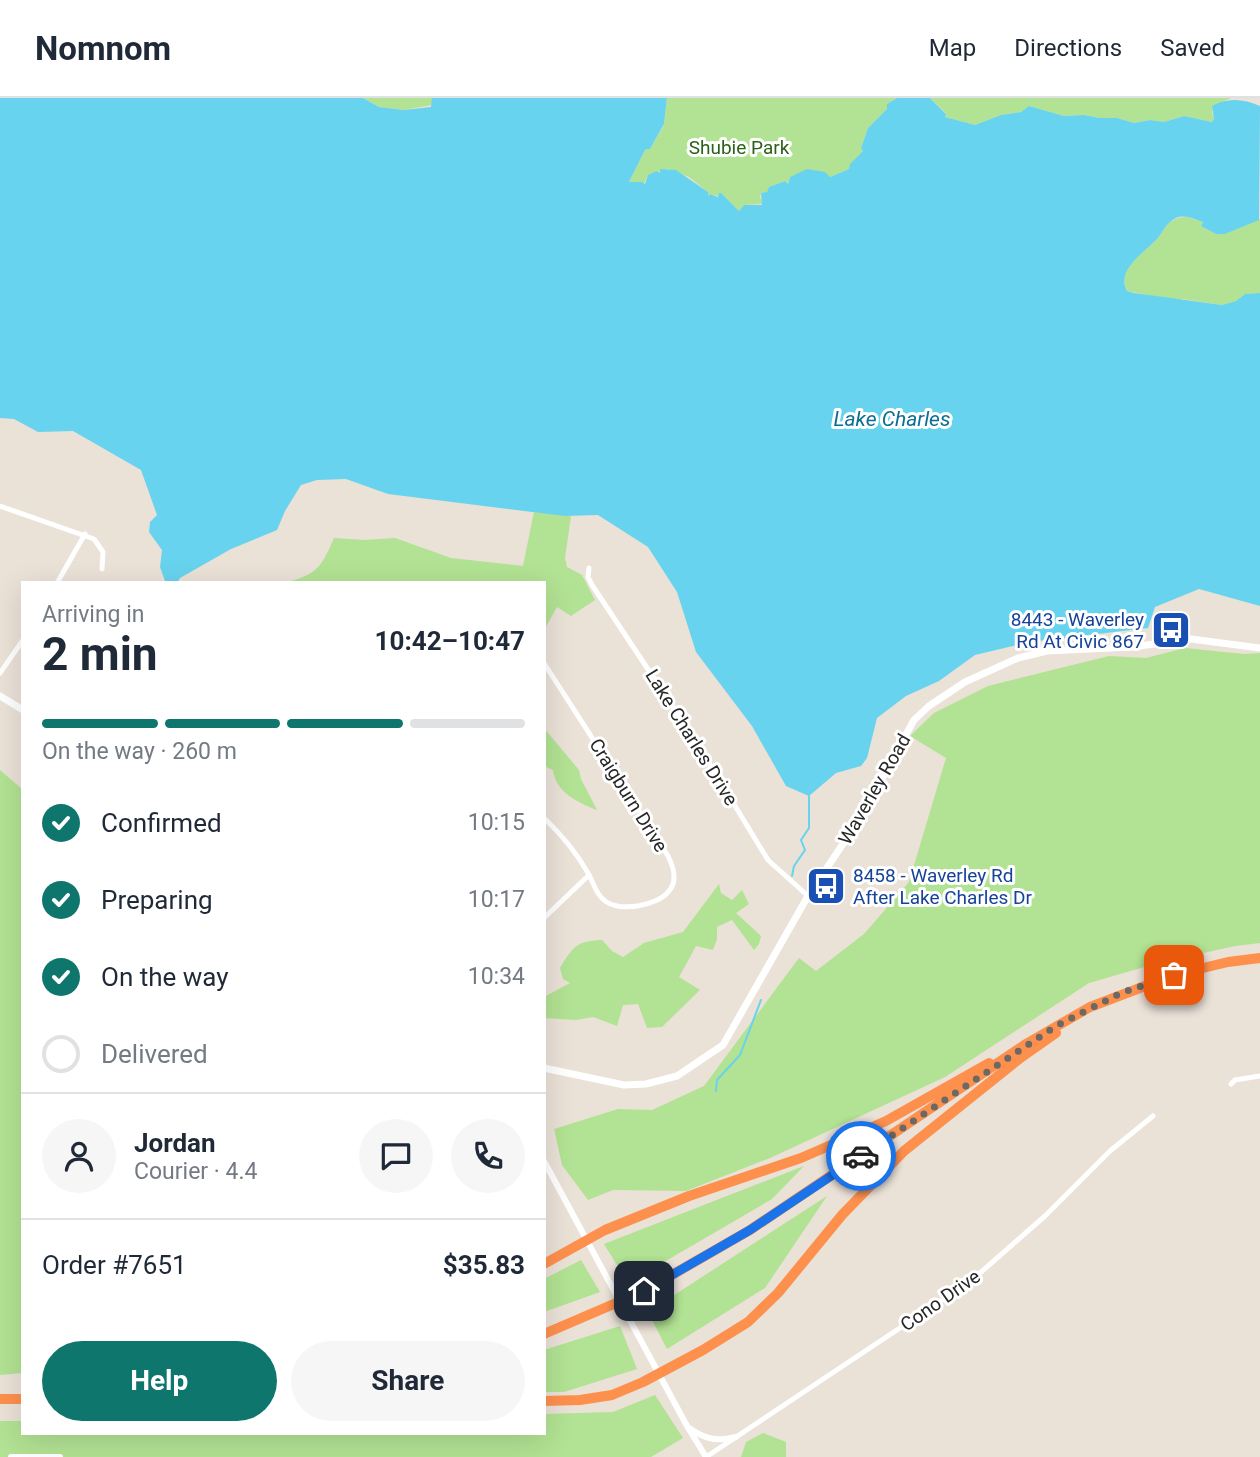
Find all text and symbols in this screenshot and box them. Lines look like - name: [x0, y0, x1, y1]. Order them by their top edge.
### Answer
- text: Nomnom: [35, 29, 171, 68]
- text: Map: [929, 34, 976, 62]
- text: Directions: [1014, 34, 1122, 62]
- text: Saved: [1160, 34, 1225, 62]
- park label: Shubie Park: [689, 136, 790, 159]
- water label: Lake Charles: [834, 407, 950, 431]
- text: Arriving in: [42, 601, 145, 628]
- place label: 8443 - Waverley Rd At Civic 867: [1011, 608, 1144, 653]
- bus stop icon: 8443 - Waverley Rd At Civic 867: [1150, 609, 1192, 651]
- text: 10:42–10:47: [375, 626, 525, 656]
- text: 2 min: [42, 627, 158, 681]
- street label: Lake Charles Drive: [640, 665, 743, 810]
- street label: Waverley Road: [833, 730, 915, 849]
- street label: Craigburn Drive: [585, 734, 673, 856]
- text: On the way · 260 m: [42, 738, 237, 765]
- icon: check: [42, 804, 80, 842]
- text: Confirmed: [101, 808, 222, 838]
- text: 10:15: [468, 809, 525, 836]
- place label: 8458 - Waverley Rd After Lake Charles Dr: [853, 864, 1033, 909]
- bus stop icon: 8458 - Waverley Rd After Lake Charles Dr: [805, 865, 847, 907]
- icon: check: [42, 881, 80, 919]
- text: Preparing: [101, 885, 213, 915]
- text: 10:17: [468, 886, 525, 913]
- pin: [1144, 945, 1204, 1005]
- icon: bag: [1155, 956, 1193, 994]
- icon: check: [42, 958, 80, 996]
- text: On the way: [101, 962, 229, 992]
- text: 10:34: [468, 963, 525, 990]
- text: Delivered: [101, 1039, 208, 1069]
- button: person: [42, 1119, 116, 1193]
- button: chat: [359, 1119, 433, 1193]
- button: phone: [451, 1119, 525, 1193]
- courier: [826, 1121, 896, 1191]
- text: Jordan: [134, 1128, 216, 1158]
- icon: car: [842, 1137, 880, 1175]
- text: Courier · 4.4: [134, 1158, 257, 1185]
- text: Order #7651: [42, 1250, 187, 1280]
- text: $35.83: [443, 1250, 525, 1280]
- pin: [614, 1261, 674, 1321]
- street label: Cono Drive: [896, 1265, 985, 1336]
- icon: home: [625, 1272, 663, 1310]
- button: Help: [42, 1341, 277, 1421]
- button: Share: [291, 1341, 525, 1421]

